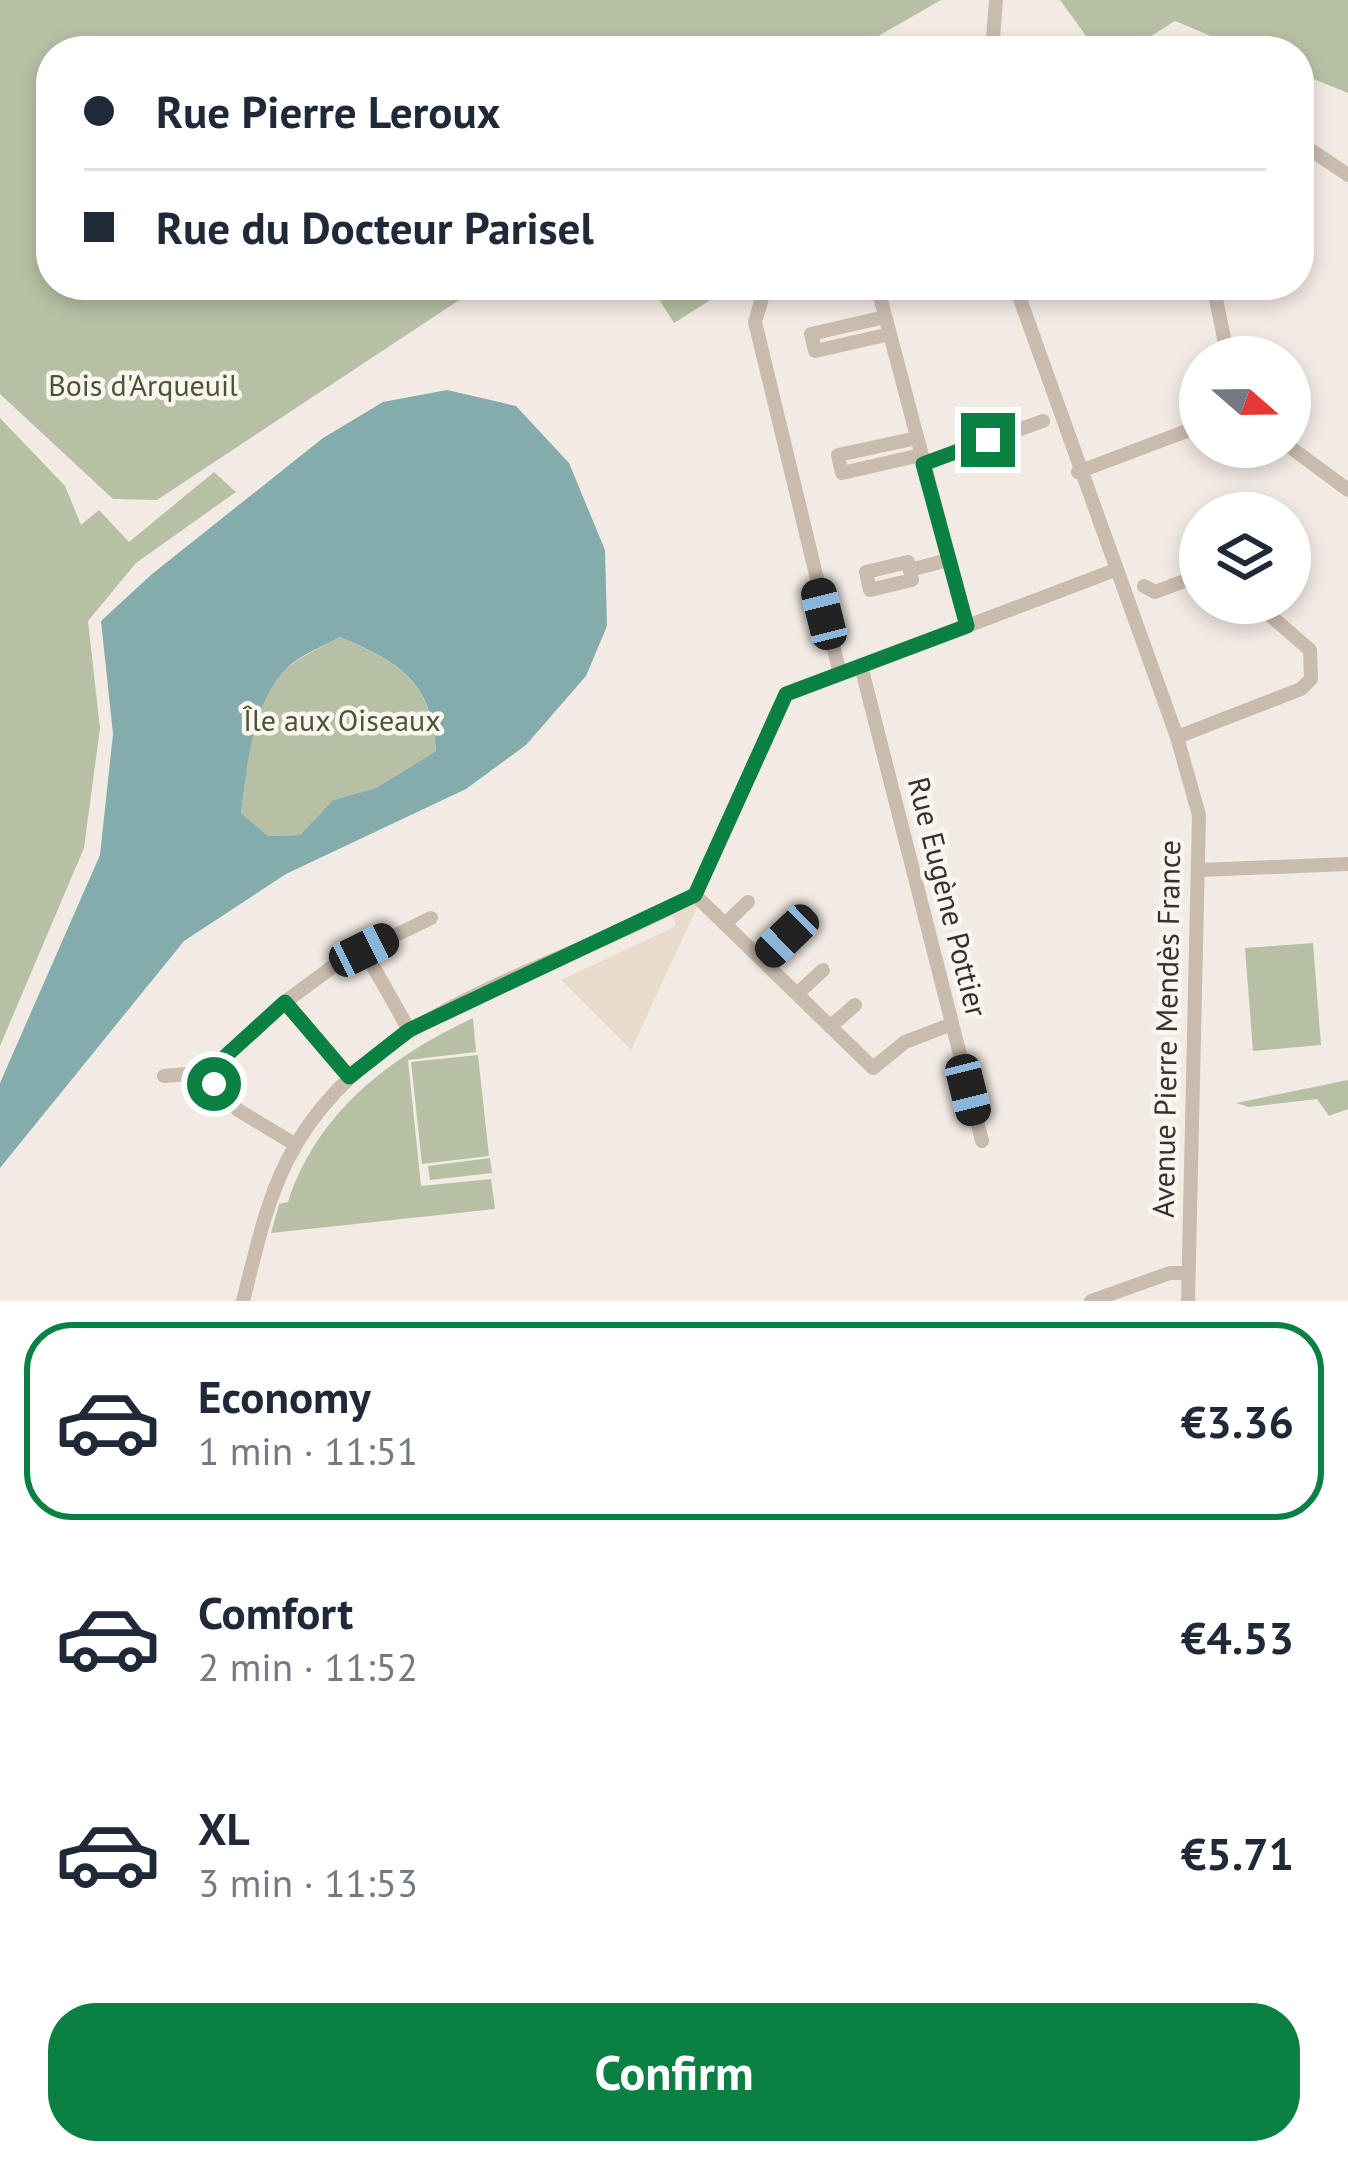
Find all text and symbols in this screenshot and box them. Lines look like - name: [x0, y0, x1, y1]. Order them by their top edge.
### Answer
- text: Rue Pierre Leroux: [156, 82, 500, 140]
- text: Rue du Docteur Parisel: [156, 198, 594, 256]
- north arrow: [1179, 336, 1311, 468]
- map controls: [1179, 336, 1311, 624]
- park label: Bois d'Arqueuil: [48, 365, 238, 404]
- route end: [961, 413, 1015, 467]
- button: layers: [1179, 492, 1311, 624]
- car: [798, 575, 850, 653]
- park label: Île aux Oiseaux: [242, 700, 441, 739]
- street label: Rue Eugène Pottier: [900, 773, 997, 1021]
- street label: Avenue Pierre Mendès France: [1143, 840, 1188, 1218]
- car: [749, 898, 825, 974]
- car: [324, 918, 404, 982]
- car: [942, 1051, 994, 1129]
- route start: [187, 1057, 241, 1111]
- icon: car: [54, 1367, 162, 1475]
- text: Economy: [198, 1367, 371, 1425]
- text: €3.36: [1181, 1392, 1294, 1450]
- text: 1 min · 11:51: [198, 1425, 418, 1476]
- icon: car: [54, 1583, 162, 1691]
- text: Comfort: [198, 1583, 353, 1641]
- text: €4.53: [1181, 1608, 1294, 1666]
- text: 2 min · 11:52: [198, 1641, 418, 1692]
- icon: car: [54, 1799, 162, 1907]
- text: XL: [198, 1799, 250, 1857]
- text: €5.71: [1181, 1824, 1294, 1882]
- text: 3 min · 11:53: [198, 1857, 418, 1908]
- button: Confirm: [48, 2003, 1300, 2141]

